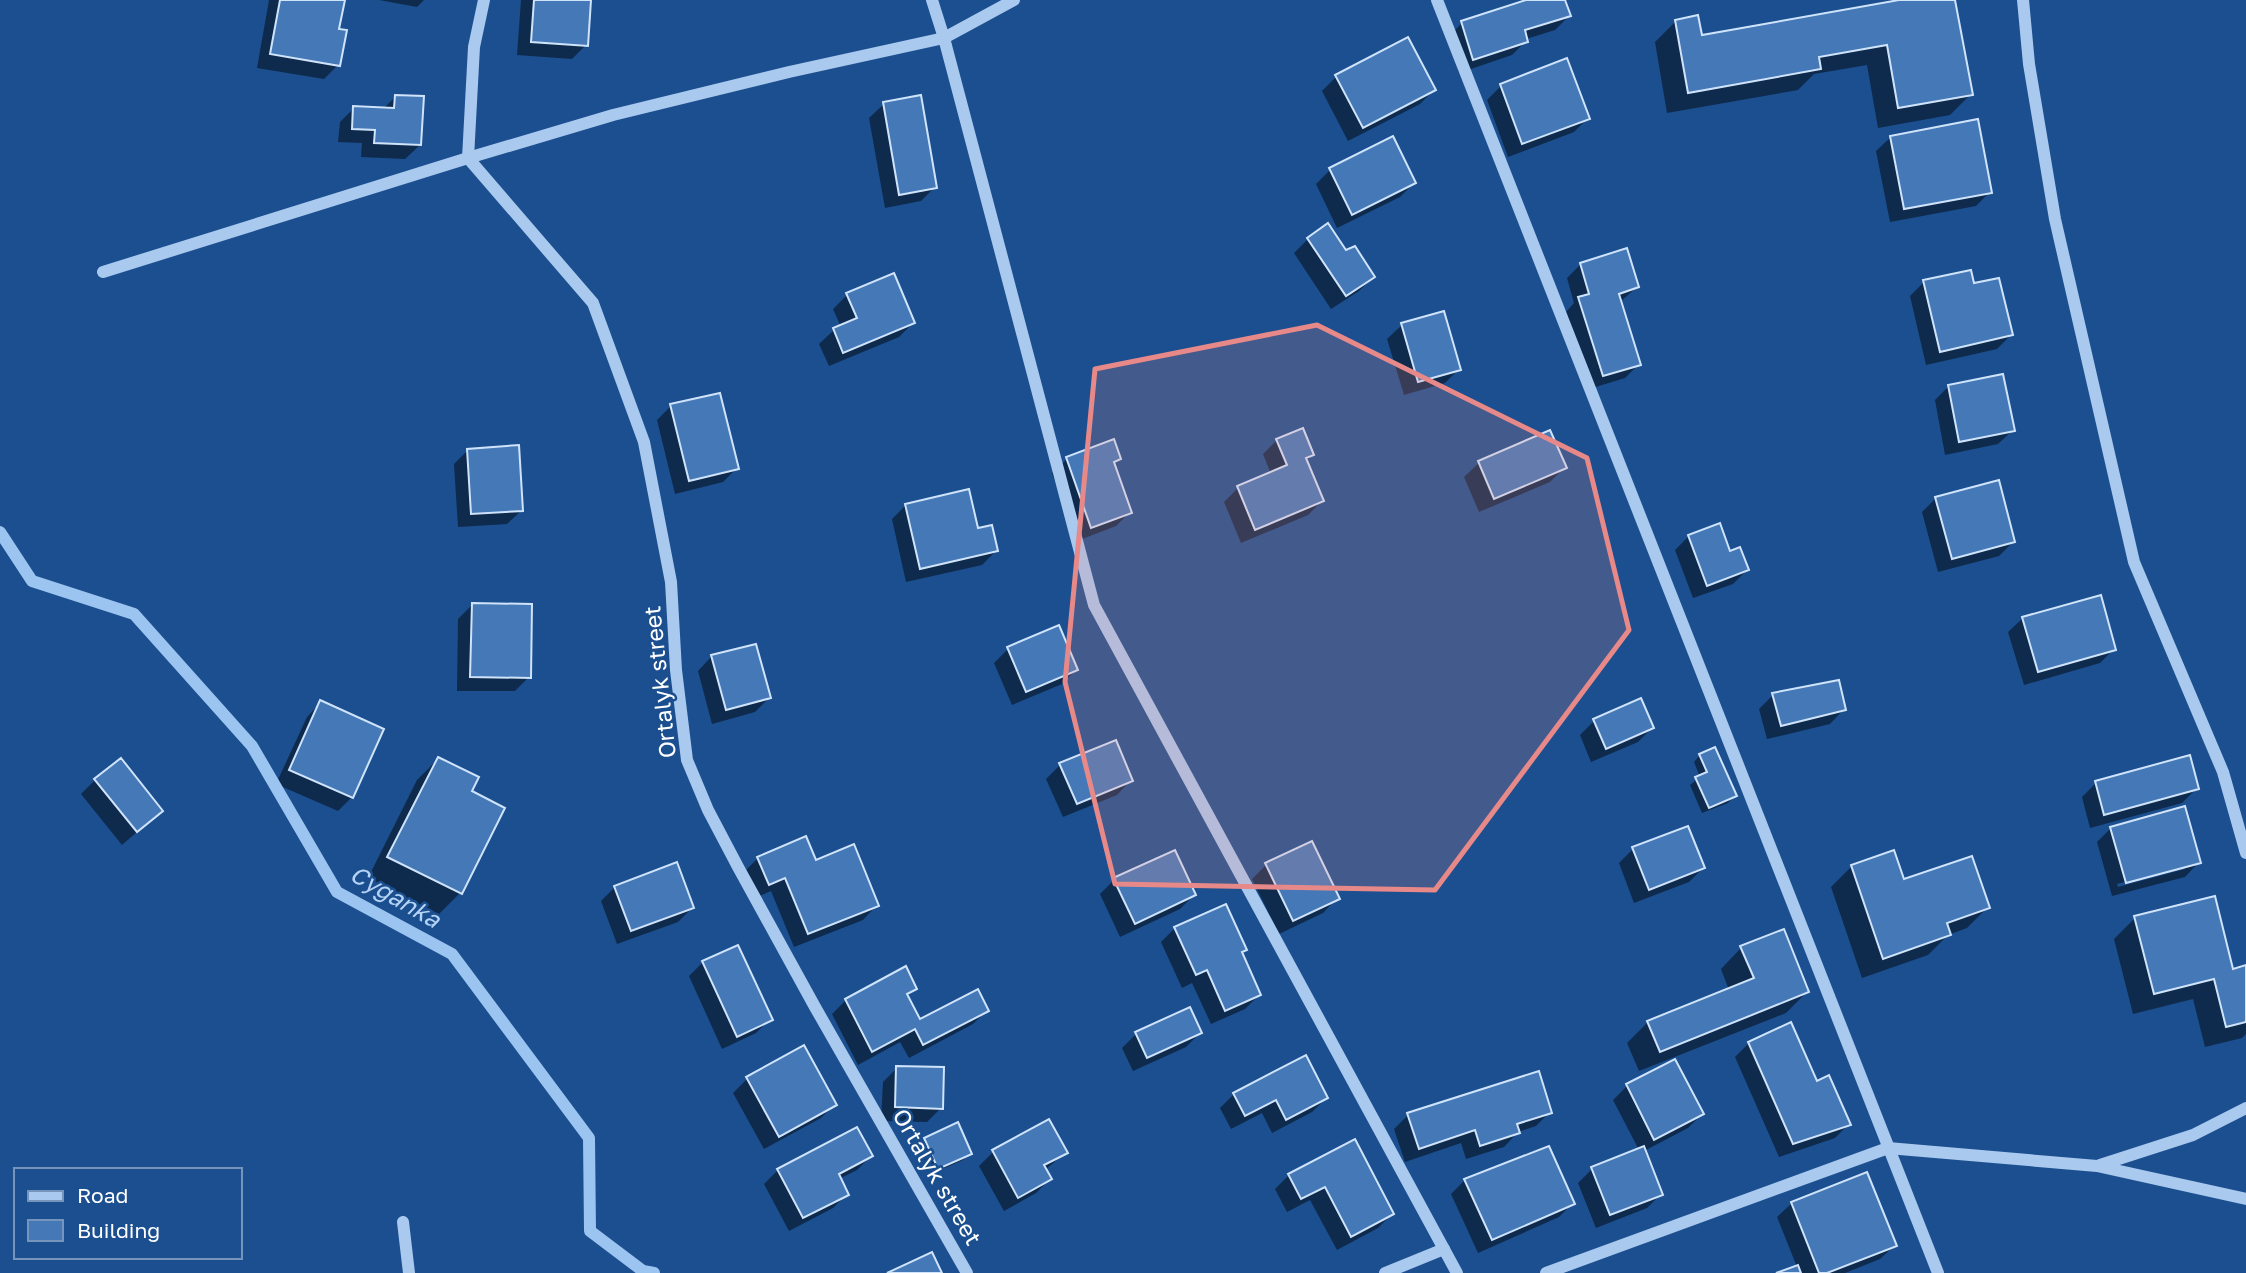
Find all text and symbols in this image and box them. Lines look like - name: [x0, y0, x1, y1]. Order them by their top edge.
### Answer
- street label: Ortalyk street: [637, 604, 681, 760]
- water label: Cyganka: [345, 858, 447, 935]
- street label: Ortalyk street: [887, 1103, 988, 1250]
- legend: [14, 1168, 242, 1259]
- text: Road: [77, 1182, 128, 1208]
- text: Building: [77, 1217, 160, 1243]

